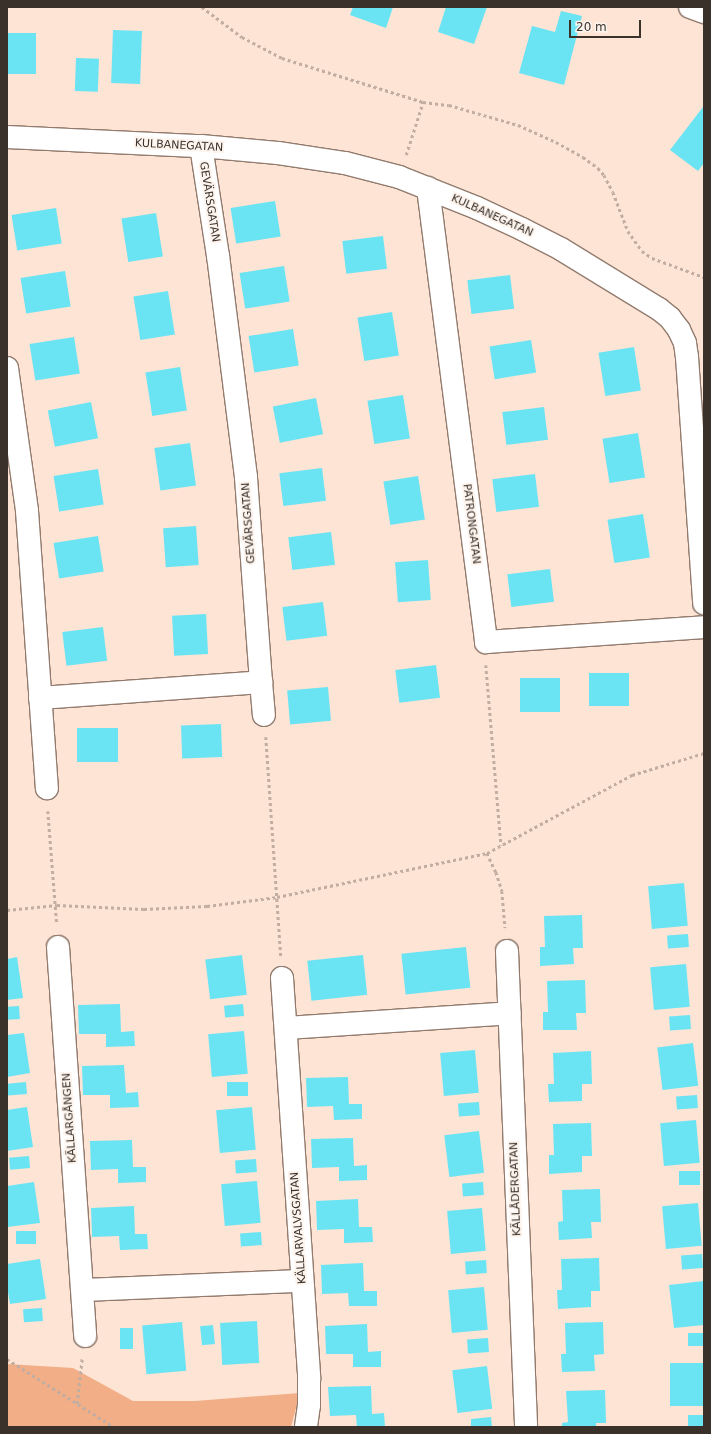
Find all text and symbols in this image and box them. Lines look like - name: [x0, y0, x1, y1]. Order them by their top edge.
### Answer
- scale bar: [571, 12, 643, 38]
- text: 20 m: [576, 20, 607, 34]
- street label: KULBANEGATAN: [135, 137, 223, 155]
- street label: GEVÄRSGATAN: [196, 161, 222, 243]
- street label: KULBANEGATAN: [449, 192, 535, 240]
- street label: GEVÄRSGATAN: [240, 482, 258, 564]
- street label: PATRONGATAN: [460, 483, 482, 565]
- street label: KÄLLARGÅNGEN: [60, 1073, 80, 1163]
- street label: KÄLLÅDERGATAN: [508, 1142, 524, 1236]
- street label: KÄLLARVALVSGATAN: [289, 1172, 309, 1284]

